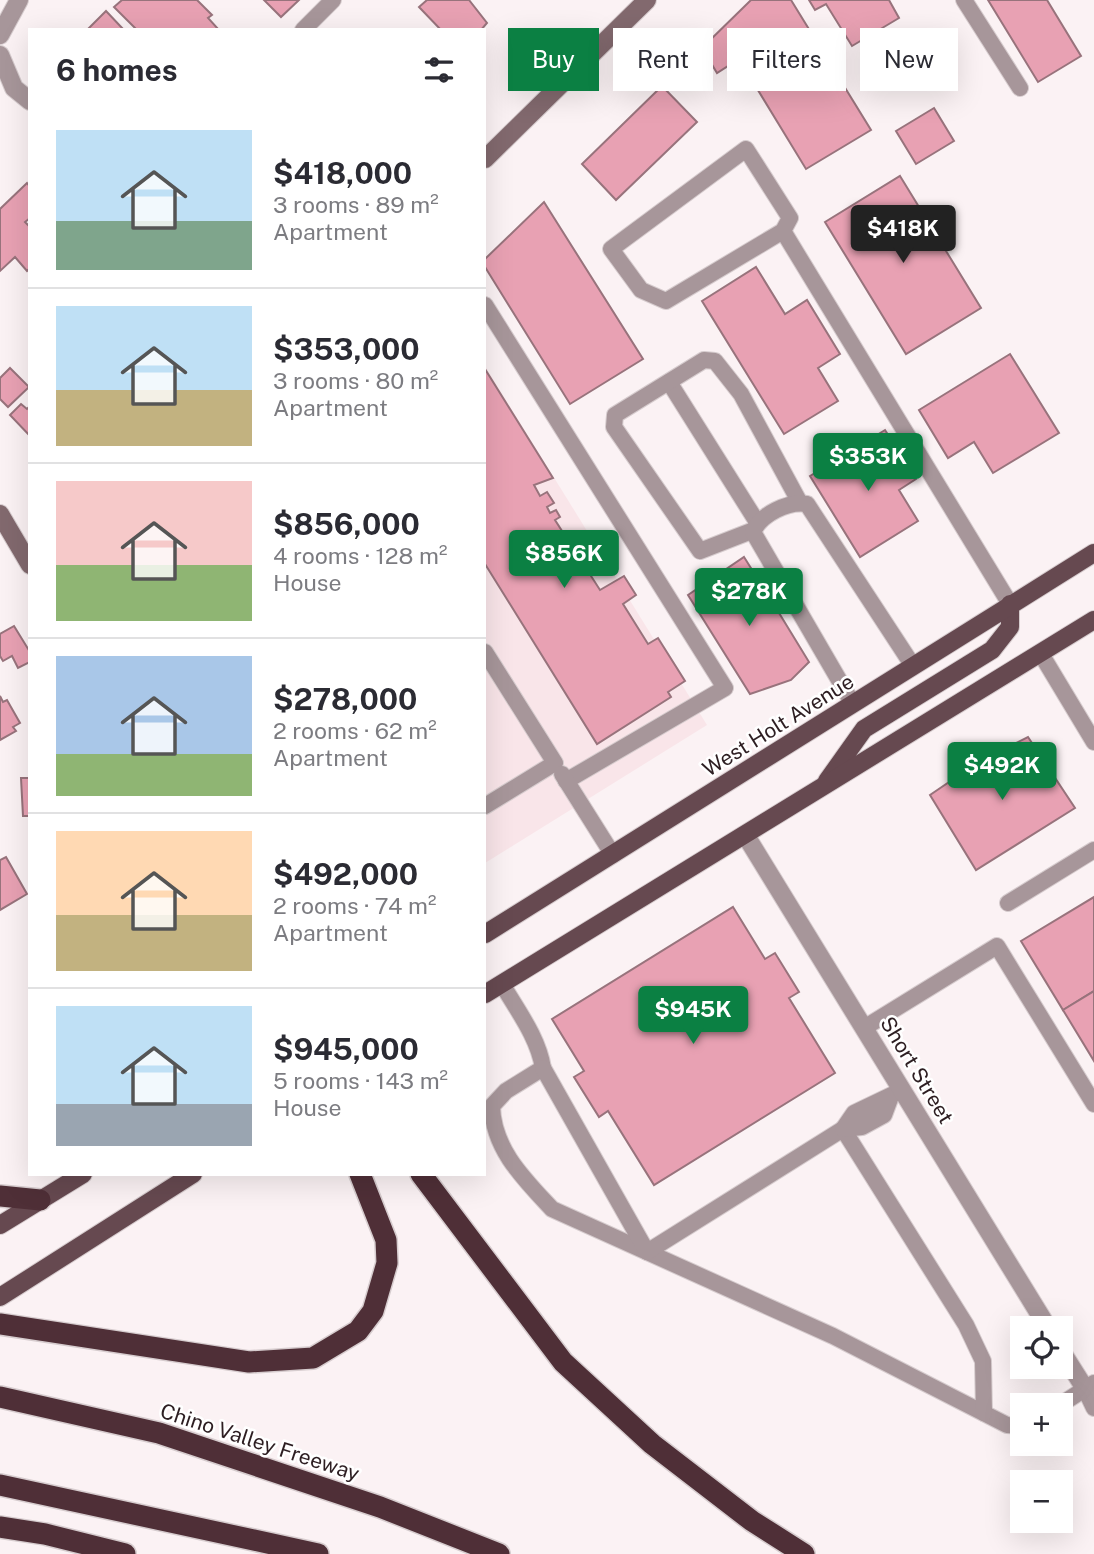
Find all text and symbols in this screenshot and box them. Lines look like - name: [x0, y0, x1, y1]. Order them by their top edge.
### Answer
- chip: Buy: [508, 28, 599, 91]
- chip: Rent: [613, 28, 713, 91]
- chip: Filters: [727, 28, 846, 91]
- chip: New: [860, 28, 958, 91]
- icon: filters: [420, 51, 458, 89]
- text: 6 homes: [56, 52, 178, 88]
- text: $418,000: [273, 155, 412, 191]
- icon: home: [112, 158, 196, 242]
- text: 3 rooms · 89 m²: [273, 191, 439, 218]
- pin: $418K: [854, 205, 952, 265]
- text: $418K: [867, 214, 939, 241]
- text: Apartment: [273, 218, 388, 245]
- text: $353,000: [273, 331, 420, 367]
- icon: home: [112, 334, 196, 418]
- text: 3 rooms · 80 m²: [273, 367, 438, 394]
- text: Apartment: [273, 394, 388, 421]
- pin: $353K: [819, 434, 917, 493]
- text: $353K: [829, 442, 907, 469]
- text: $856,000: [273, 506, 420, 542]
- icon: home: [112, 509, 196, 593]
- pin: $856K: [515, 530, 613, 590]
- text: $856K: [525, 539, 603, 566]
- text: 4 rooms · 128 m²: [273, 542, 447, 569]
- pin: $278K: [700, 568, 798, 628]
- text: House: [273, 569, 341, 596]
- text: $278K: [711, 577, 787, 604]
- street label: West Holt Avenue: [698, 668, 858, 782]
- text: $278,000: [273, 681, 417, 717]
- icon: home: [112, 684, 196, 768]
- text: 2 rooms · 62 m²: [273, 717, 437, 744]
- pin: $492K: [953, 742, 1051, 802]
- text: Apartment: [273, 744, 388, 771]
- text: $492K: [964, 751, 1041, 778]
- text: $492,000: [273, 856, 418, 892]
- icon: home: [112, 859, 196, 943]
- text: 2 rooms · 74 m²: [273, 892, 436, 919]
- text: Apartment: [273, 919, 388, 946]
- pin: $945K: [644, 986, 742, 1046]
- text: $945K: [654, 995, 732, 1022]
- street label: Short Street: [875, 1012, 959, 1128]
- text: $945,000: [273, 1031, 419, 1067]
- icon: home: [112, 1034, 196, 1118]
- text: 5 rooms · 143 m²: [273, 1067, 448, 1094]
- text: House: [273, 1094, 341, 1121]
- map controls: [1010, 1316, 1073, 1533]
- button: locate: [1010, 1316, 1073, 1379]
- button: +: [1010, 1393, 1073, 1456]
- street label: Chino Valley Freeway: [157, 1398, 363, 1486]
- button: −: [1010, 1470, 1073, 1533]

